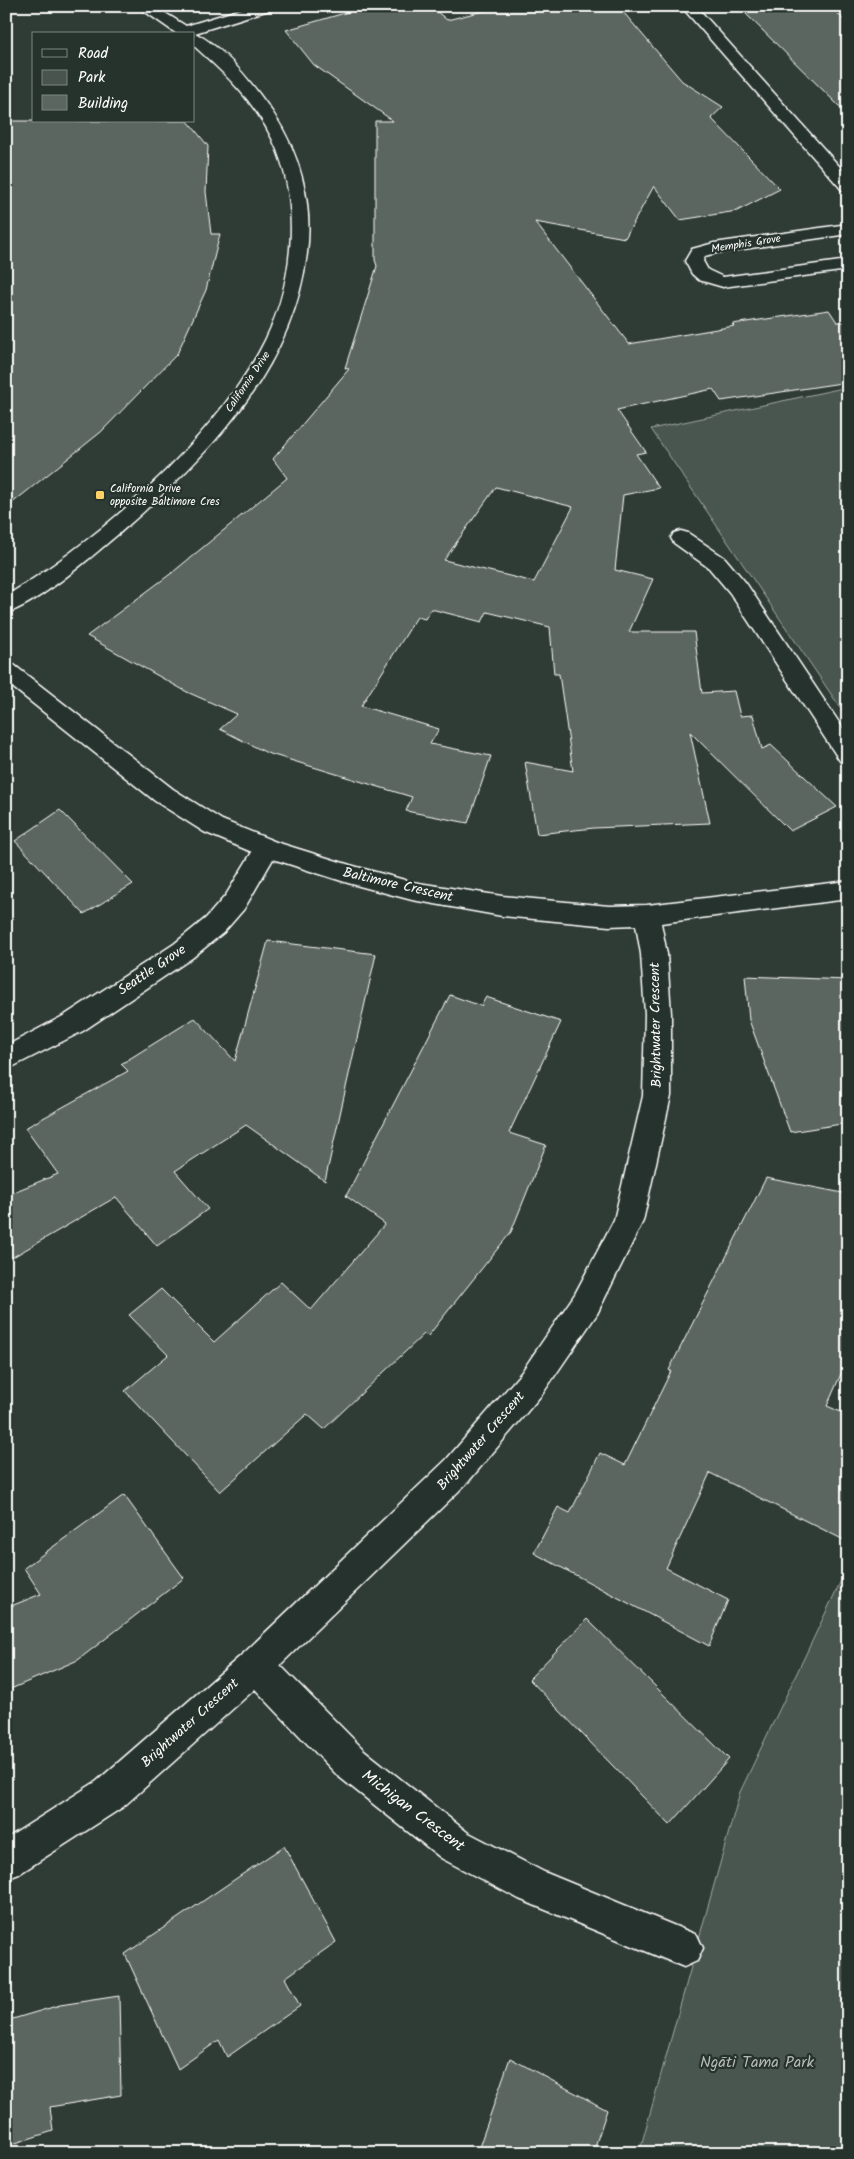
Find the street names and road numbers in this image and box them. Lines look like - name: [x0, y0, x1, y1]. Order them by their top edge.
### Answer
- street label: Memphis Grove: [710, 230, 782, 258]
- street label: California Drive: [221, 348, 275, 416]
- street label: Baltimore Crescent: [341, 862, 456, 908]
- street label: Seattle Grove: [113, 939, 191, 1001]
- street label: Brightwater Crescent: [644, 962, 668, 1088]
- street label: Brightwater Crescent: [432, 1386, 531, 1495]
- street label: Brightwater Crescent: [136, 1673, 244, 1773]
- street label: Michigan Crescent: [356, 1764, 471, 1859]

